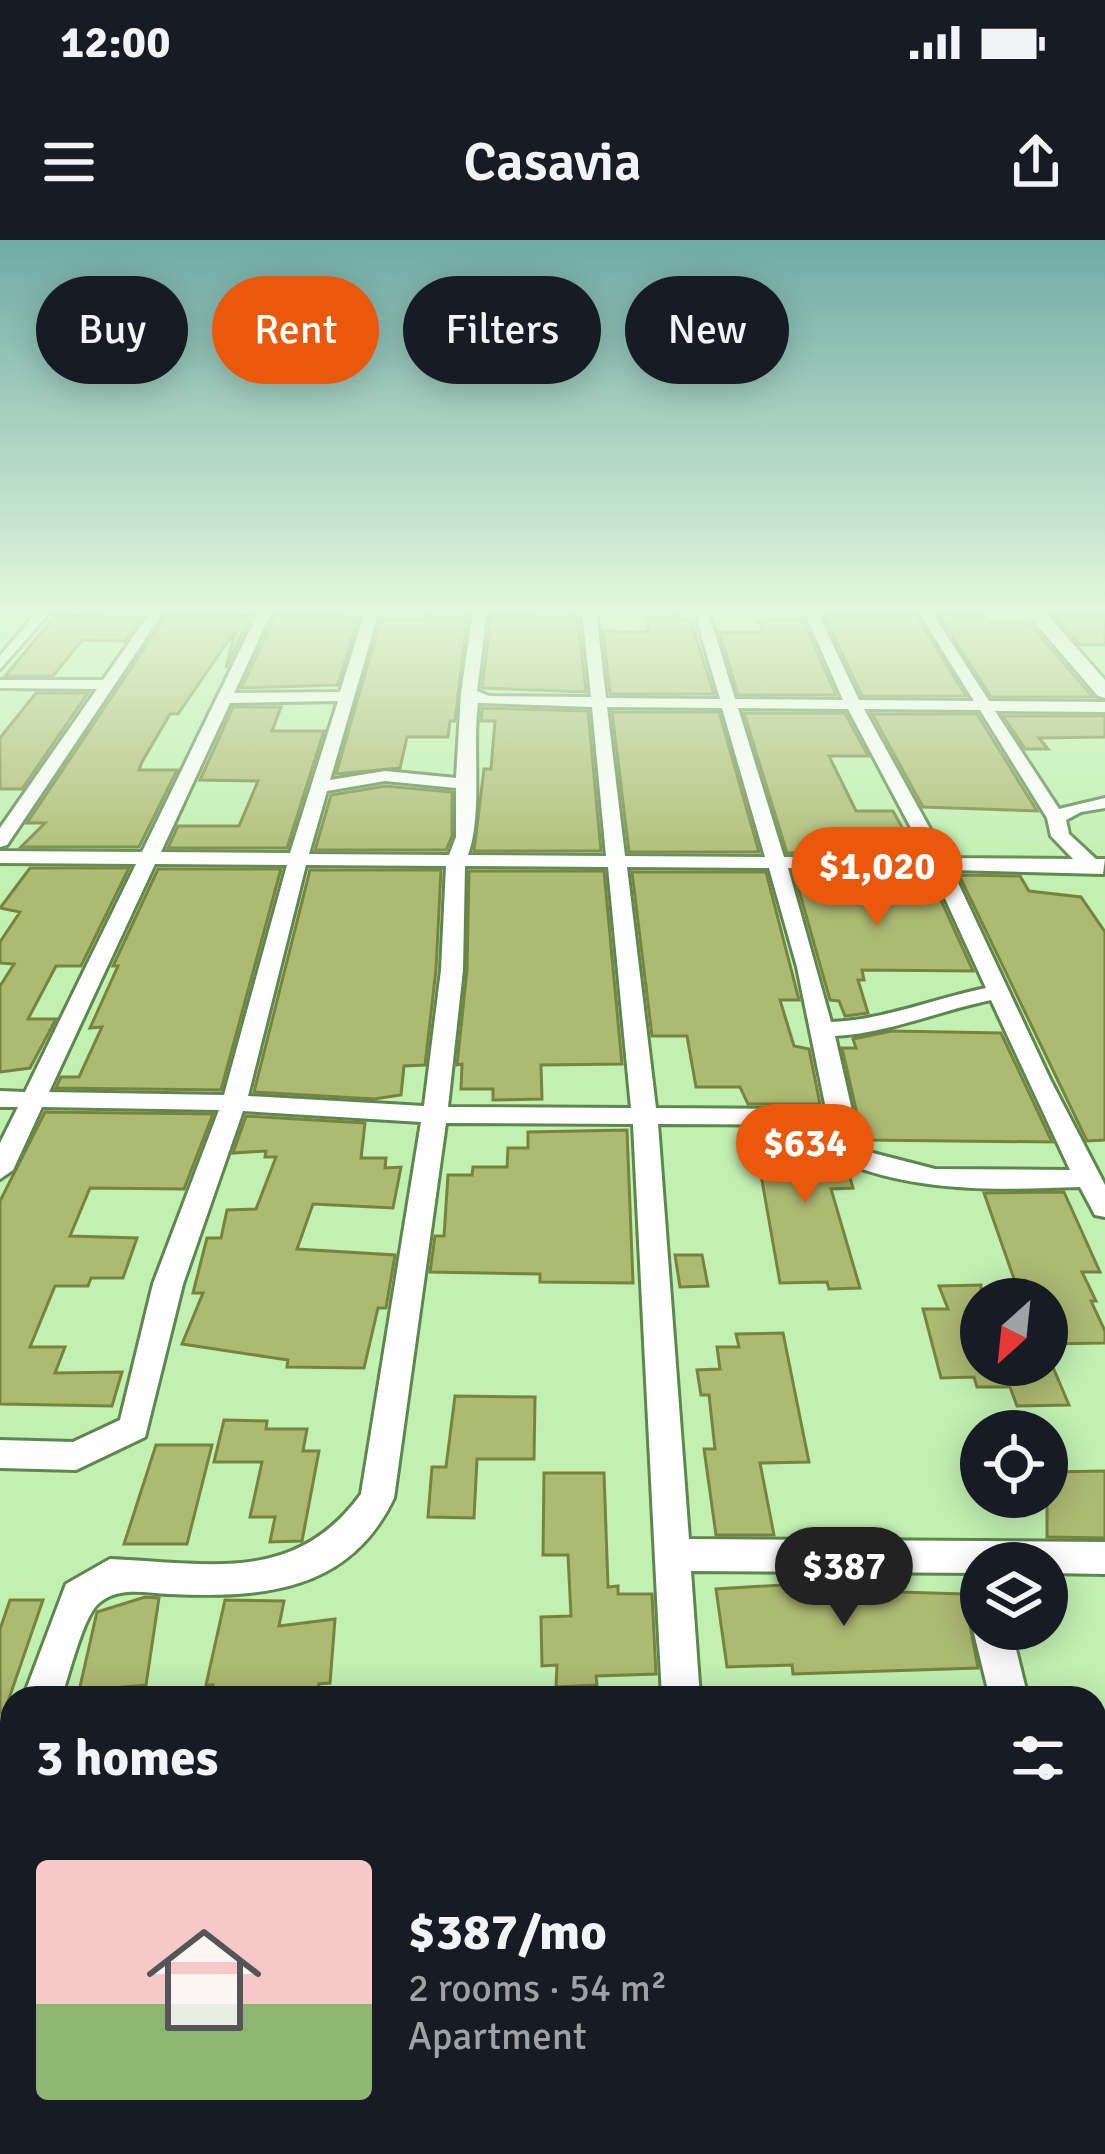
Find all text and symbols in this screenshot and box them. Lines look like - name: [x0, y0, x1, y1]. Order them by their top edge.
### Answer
- text: 12:00: [60, 15, 170, 70]
- icon: menu: [36, 129, 102, 195]
- text: Casavia: [464, 129, 641, 196]
- icon: share: [1003, 129, 1069, 195]
- chip: Buy: [36, 276, 188, 384]
- chip: Rent: [212, 276, 379, 384]
- chip: Filters: [403, 276, 601, 384]
- chip: New: [625, 276, 789, 384]
- pin: $1,020: [779, 827, 975, 929]
- text: $1,020: [819, 842, 935, 890]
- pin: $634: [734, 1104, 876, 1206]
- text: $634: [763, 1119, 847, 1167]
- north arrow: [960, 1278, 1068, 1386]
- map controls: [960, 1278, 1068, 1650]
- button: locate: [960, 1410, 1068, 1518]
- pin: $387: [773, 1527, 915, 1629]
- text: $387: [802, 1542, 886, 1590]
- button: layers: [960, 1542, 1068, 1650]
- icon: filters: [1005, 1725, 1071, 1791]
- text: 3 homes: [36, 1727, 218, 1790]
- text: $387/mo: [408, 1901, 607, 1964]
- icon: home: [132, 1908, 276, 2052]
- text: 2 rooms · 54 m²: [408, 1964, 667, 2012]
- text: Apartment: [408, 2012, 587, 2060]

